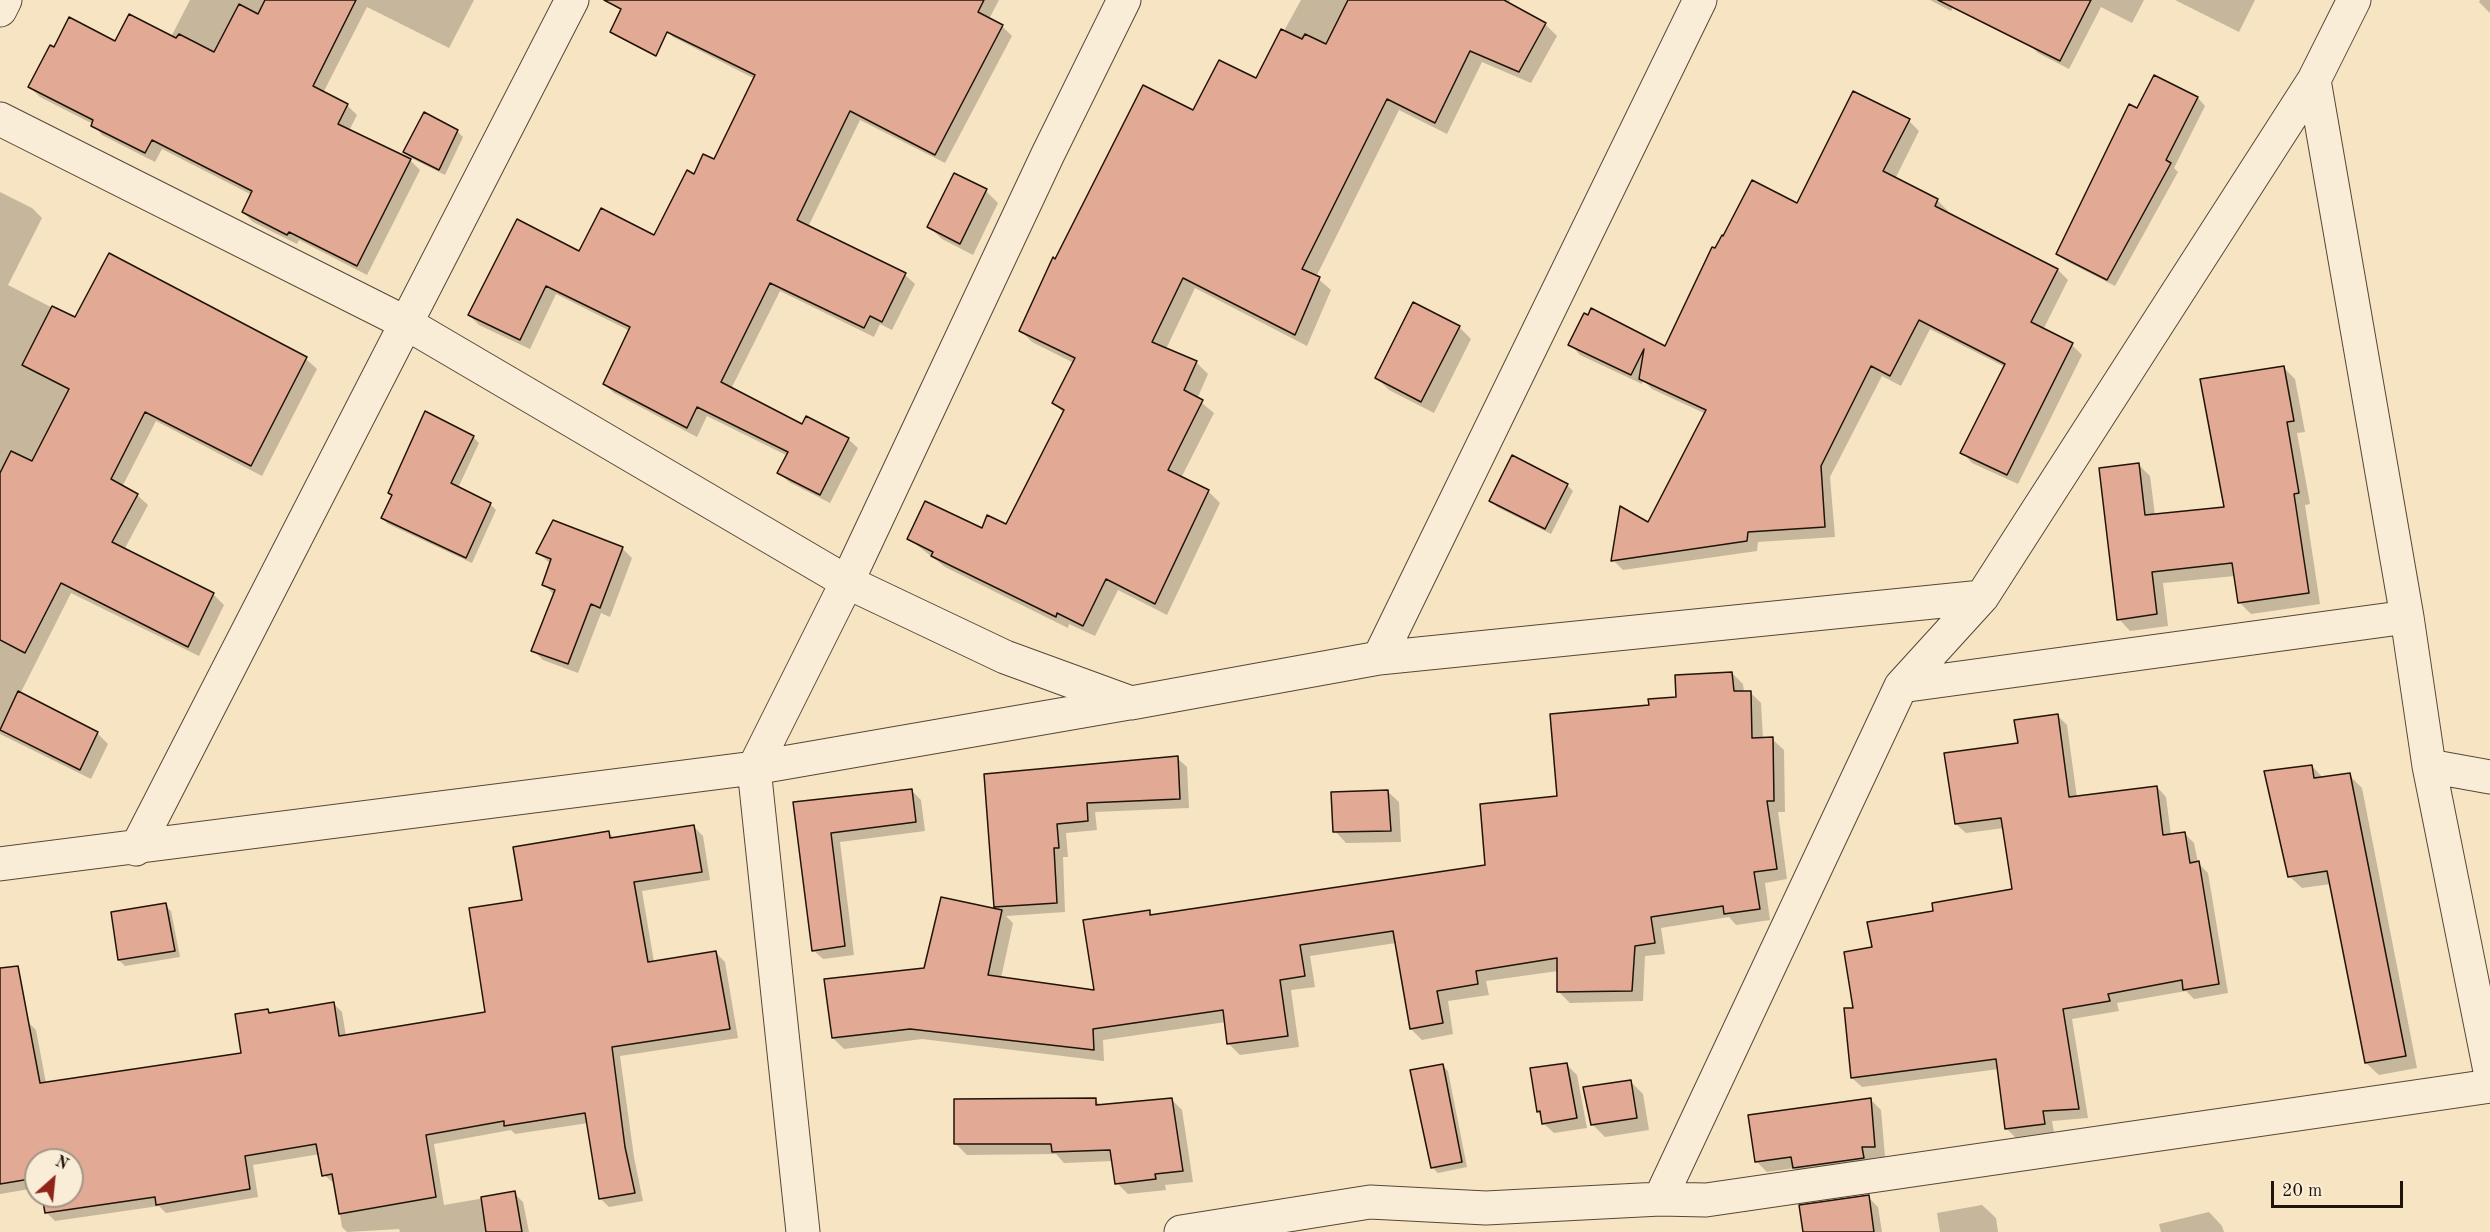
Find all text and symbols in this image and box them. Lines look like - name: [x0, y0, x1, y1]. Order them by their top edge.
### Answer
- north arrow: [24, 1148, 84, 1208]
- text: N: [52, 1154, 70, 1174]
- scale bar: [2274, 1169, 2406, 1207]
- text: 20 m: [2282, 1182, 2322, 1200]

